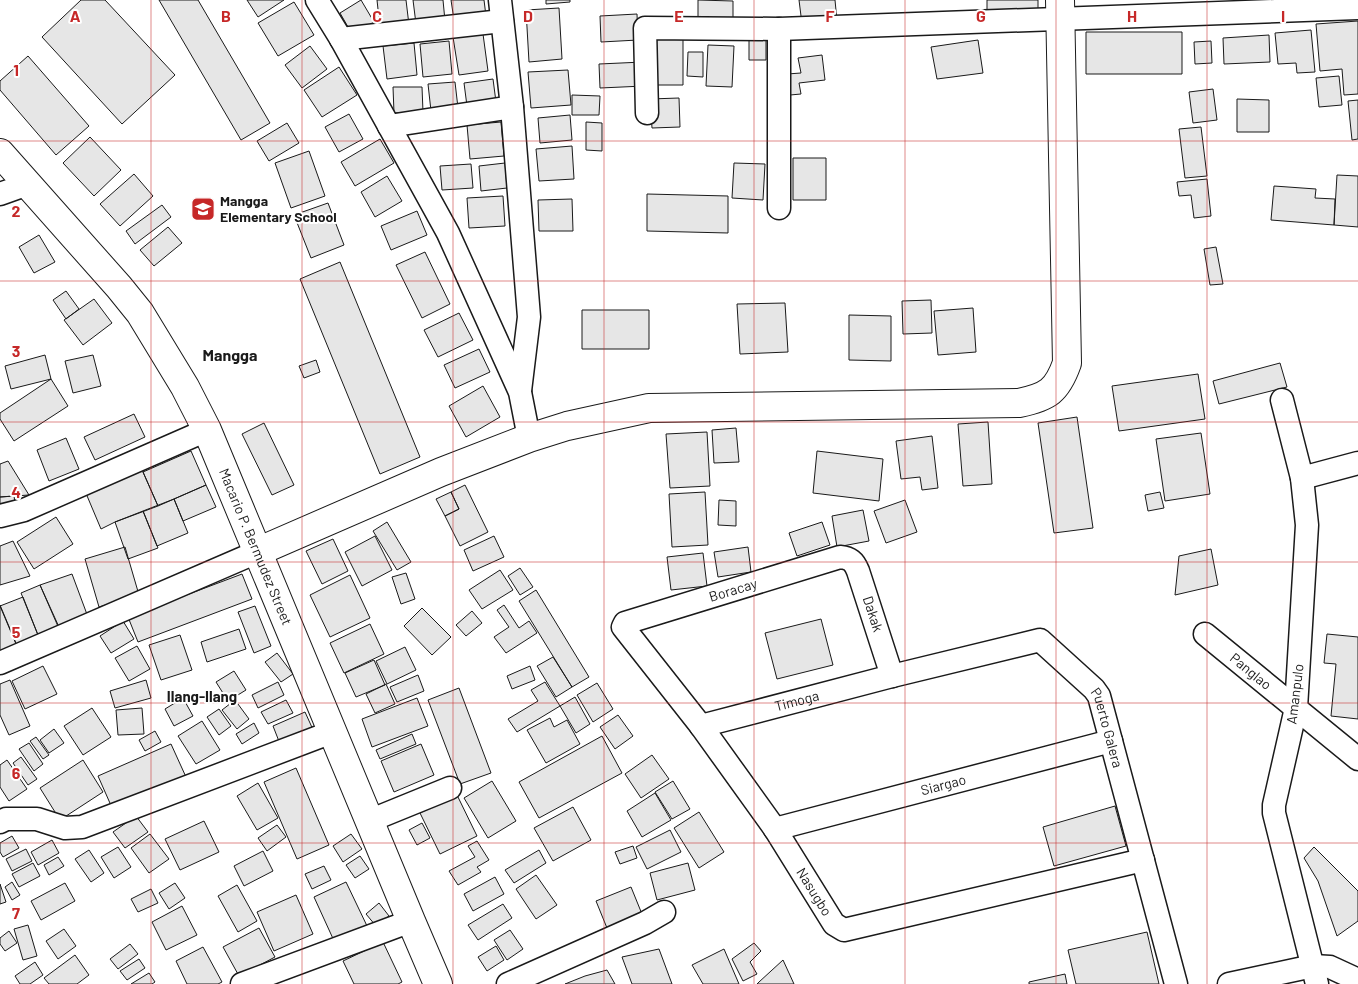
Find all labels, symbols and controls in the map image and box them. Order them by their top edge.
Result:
text: A [70,6,81,25]
text: B [221,6,231,25]
text: C [372,6,382,25]
text: D [523,6,533,25]
text: E [674,6,684,25]
text: F [826,6,835,25]
text: G [976,6,986,25]
text: H [1127,6,1137,25]
text: I [1281,6,1285,25]
text: 1 [13,60,19,79]
place label: Mangga Elementary School [220,192,337,225]
school or university icon: Mangga Elementary School [190,196,216,222]
text: 2 [12,201,21,220]
text: 3 [12,341,20,360]
district label: Mangga [203,345,257,364]
street label: Macario P. Bermudez Street [216,466,296,628]
text: 4 [11,482,21,501]
street label: Boracay [707,574,759,605]
street label: Dakak [860,594,887,634]
text: 5 [12,622,21,641]
street label: Panglao [1227,649,1275,693]
street label: Amanpulo [1282,663,1307,725]
street label: Puerto Galera [1088,684,1127,770]
district label: Ilang-Ilang [167,687,237,705]
street label: Timoga [773,687,821,714]
text: 6 [12,763,21,782]
street label: Siargao [919,770,968,799]
street label: Nasugbo [793,864,836,919]
text: 7 [12,903,20,922]

